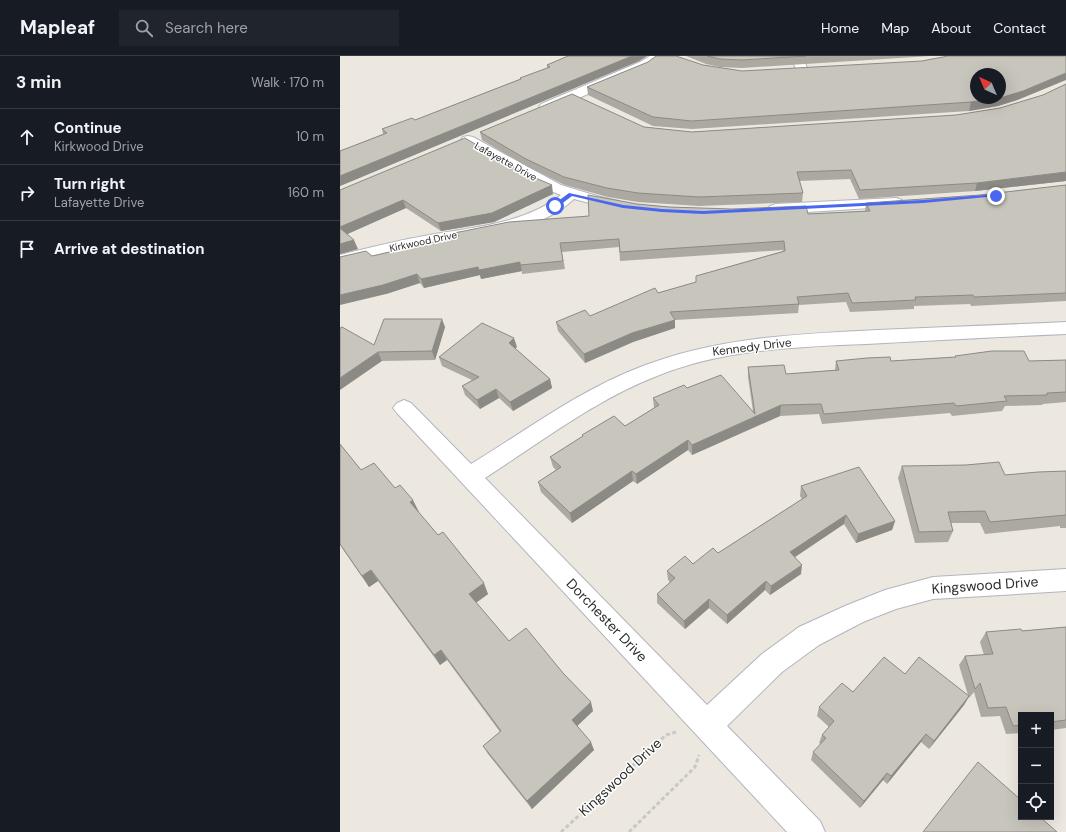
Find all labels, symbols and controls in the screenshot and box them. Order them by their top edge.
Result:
search box [119,10,399,46]
text: Mapleaf [20,15,95,40]
icon: search [133,17,155,39]
text: Search here [165,18,248,38]
text: Home [821,19,859,37]
text: Map [881,19,909,37]
text: About [931,19,971,37]
text: Contact [993,19,1046,37]
north arrow [970,68,1006,104]
text: 3 min [16,71,61,93]
text: Walk · 170 m [251,74,324,91]
text: Continue [54,118,122,138]
icon: ahead [16,126,38,148]
text: 10 m [296,128,324,145]
text: Kirkwood Drive [54,138,144,155]
street label: Lafayette Drive [472,139,540,184]
text: Turn right [54,174,125,194]
icon: right [16,182,38,204]
text: 160 m [288,184,324,201]
route end [987,187,1005,205]
text: Lafayette Drive [54,194,144,211]
route start [546,197,564,215]
street label: Kirkwood Drive [388,228,458,255]
icon: arrive [16,238,38,260]
text: Arrive at destination [54,239,205,259]
street label: Kennedy Drive [711,334,793,360]
street label: Kingswood Drive [931,572,1039,598]
street label: Dorchester Drive [563,575,651,665]
map controls [1018,712,1054,820]
button: + [1018,712,1054,748]
street label: Kingswood Drive [575,734,665,820]
button: − [1018,748,1054,784]
button: locate [1018,784,1054,820]

